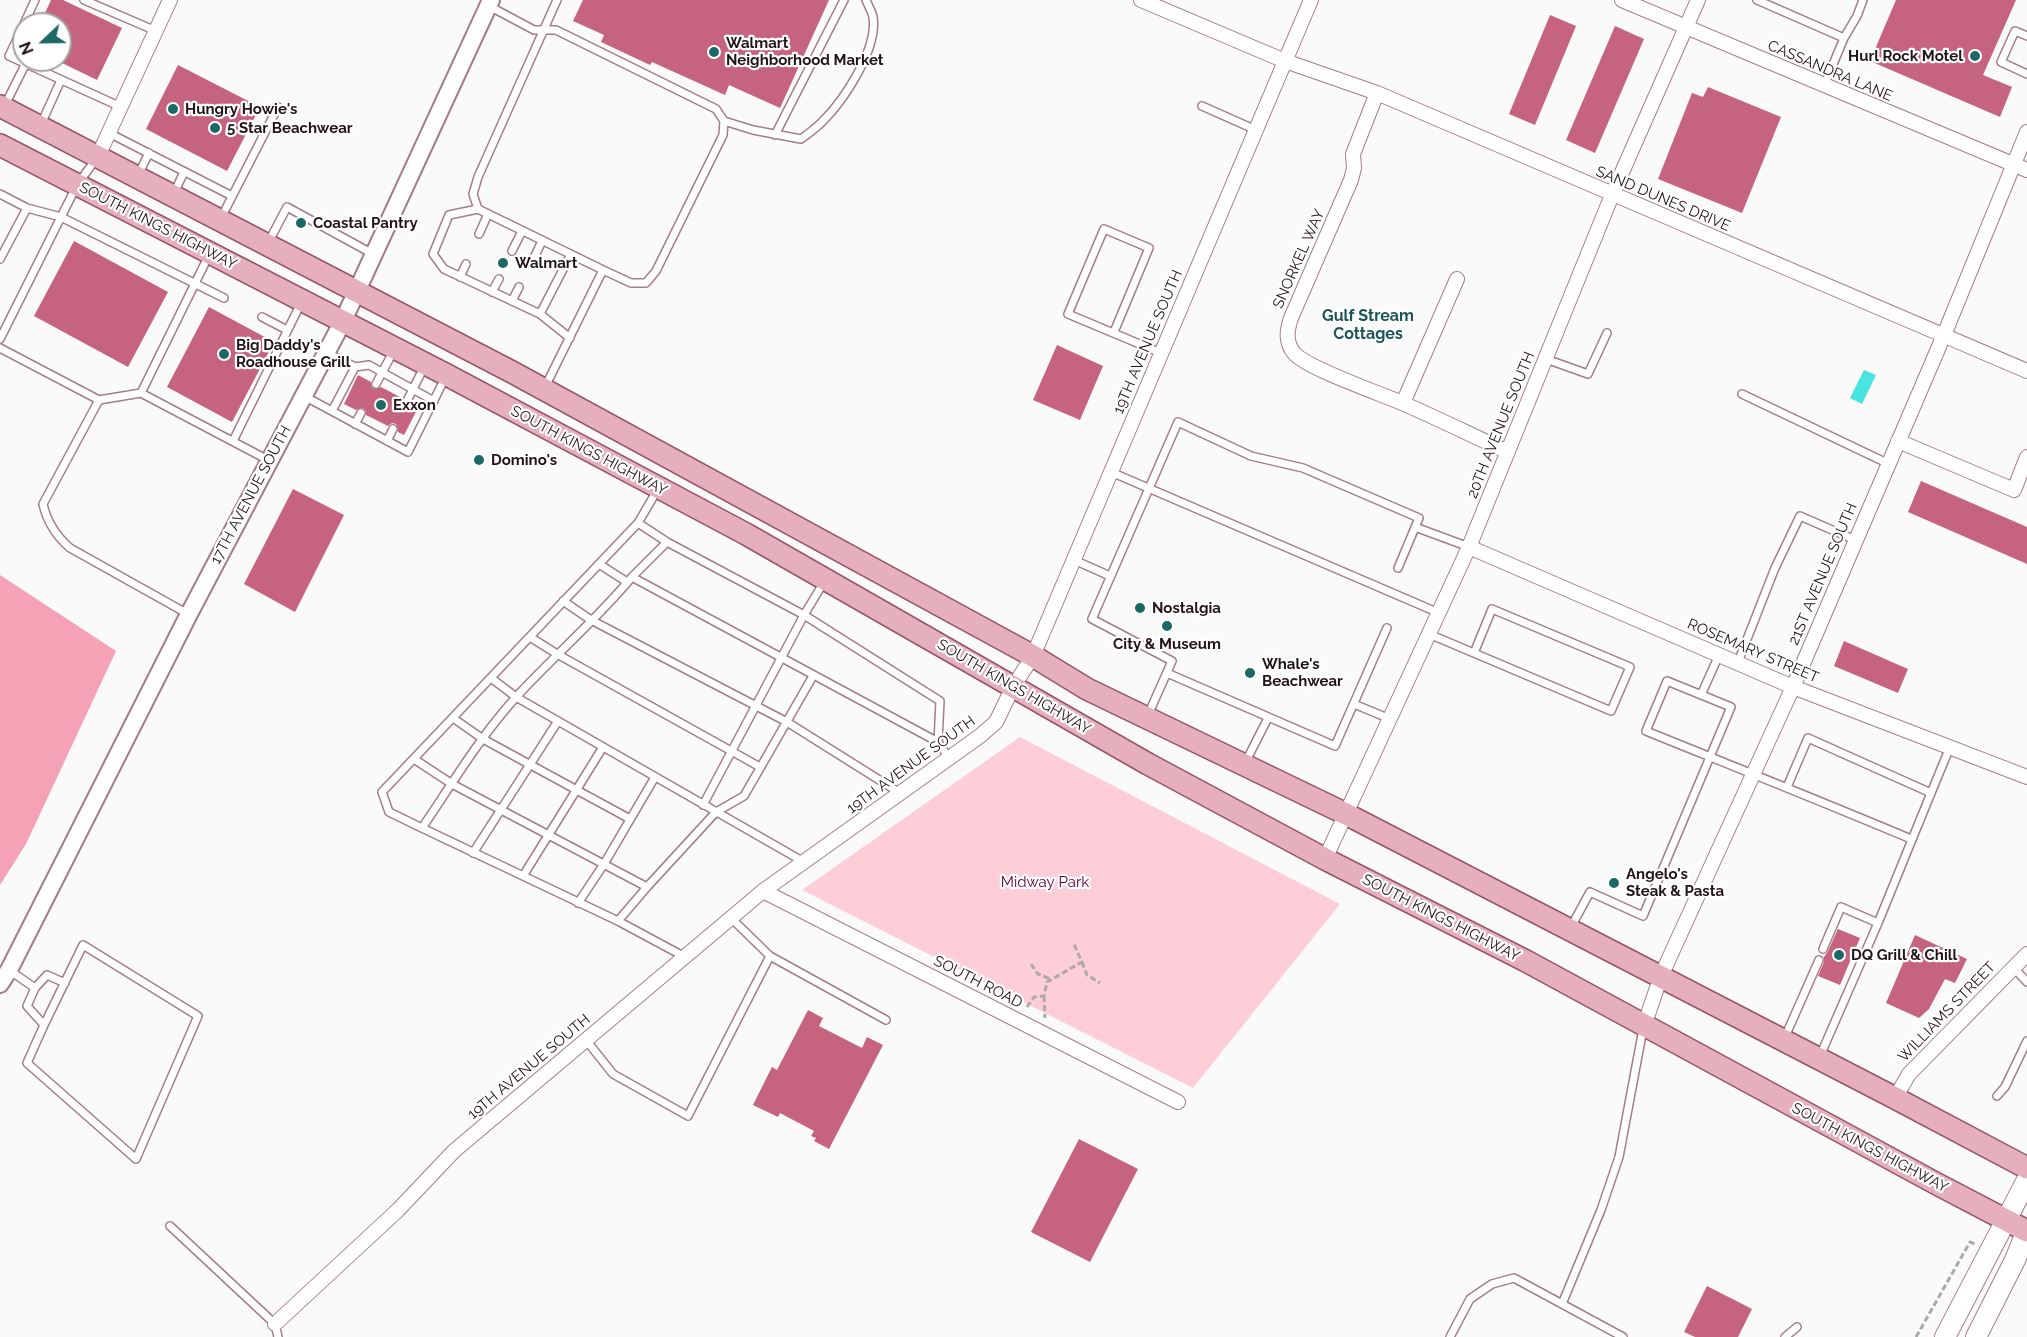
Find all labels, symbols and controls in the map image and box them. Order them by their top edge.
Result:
north arrow [12,12,72,72]
place label: Walmart Neighborhood Market [726,34,884,69]
street label: CASSANDRA LANE [1765,37,1895,105]
text: N [16,39,38,57]
marker: Walmart Neighborhood Market [707,45,721,59]
place label: Hurl Rock Motel [1848,47,1963,65]
marker: Hurl Rock Motel [1968,49,1982,63]
place label: Hungry Howie's [185,100,297,118]
marker: Hungry Howie's [166,102,180,116]
place label: 5 Star Beachwear [227,119,353,137]
marker: 5 Star Beachwear [208,121,222,135]
street label: SAND DUNES DRIVE [1593,163,1733,235]
street label: SOUTH KINGS HIGHWAY [76,178,240,274]
street label: SNORKEL WAY [1269,207,1329,311]
place label: Coastal Pantry [313,214,418,232]
marker: Coastal Pantry [294,216,308,230]
place label: Walmart [515,254,577,272]
marker: Walmart [496,256,510,270]
street label: 19TH AVENUE SOUTH [1110,267,1186,417]
district label: Gulf Stream Cottages [1322,306,1414,344]
place label: Big Daddy's Roadhouse Grill [236,336,351,371]
marker: Big Daddy's Roadhouse Grill [217,347,231,361]
street label: 20TH AVENUE SOUTH [1463,349,1539,501]
place label: Exxon [393,396,436,414]
marker: Exxon [374,398,388,412]
street label: SOUTH KINGS HIGHWAY [508,402,670,500]
street label: 17TH AVENUE SOUTH [207,423,295,567]
place label: Domino's [491,451,557,469]
marker: Domino's [472,453,486,467]
street label: 21ST AVENUE SOUTH [1785,500,1861,648]
place label: Nostalgia [1152,599,1221,617]
marker: Nostalgia [1133,601,1147,615]
street label: ROSEMARY STREET [1685,615,1821,687]
marker: City & Museum [1160,619,1174,633]
place label: City & Museum [1113,635,1221,653]
street label: SOUTH KINGS HIGHWAY [934,636,1094,738]
place label: Whale's Beachwear [1262,655,1343,690]
marker: Whale's Beachwear [1243,666,1257,680]
street label: 19TH AVENUE SOUTH [843,712,979,818]
place label: Angelo's Steak & Pasta [1626,865,1724,900]
street label: SOUTH KINGS HIGHWAY [1359,870,1523,966]
park label: Midway Park [1001,873,1089,891]
marker: Angelo's Steak & Pasta [1607,876,1621,890]
place label: DQ Grill & Chill [1851,946,1957,964]
marker: DQ Grill & Chill [1832,948,1846,962]
street label: SOUTH ROAD [931,952,1025,1012]
street label: WILLIAMS STREET [1895,958,1999,1066]
street label: 19TH AVENUE SOUTH [464,1010,594,1124]
street label: SOUTH KINGS HIGHWAY [1789,1099,1951,1197]

